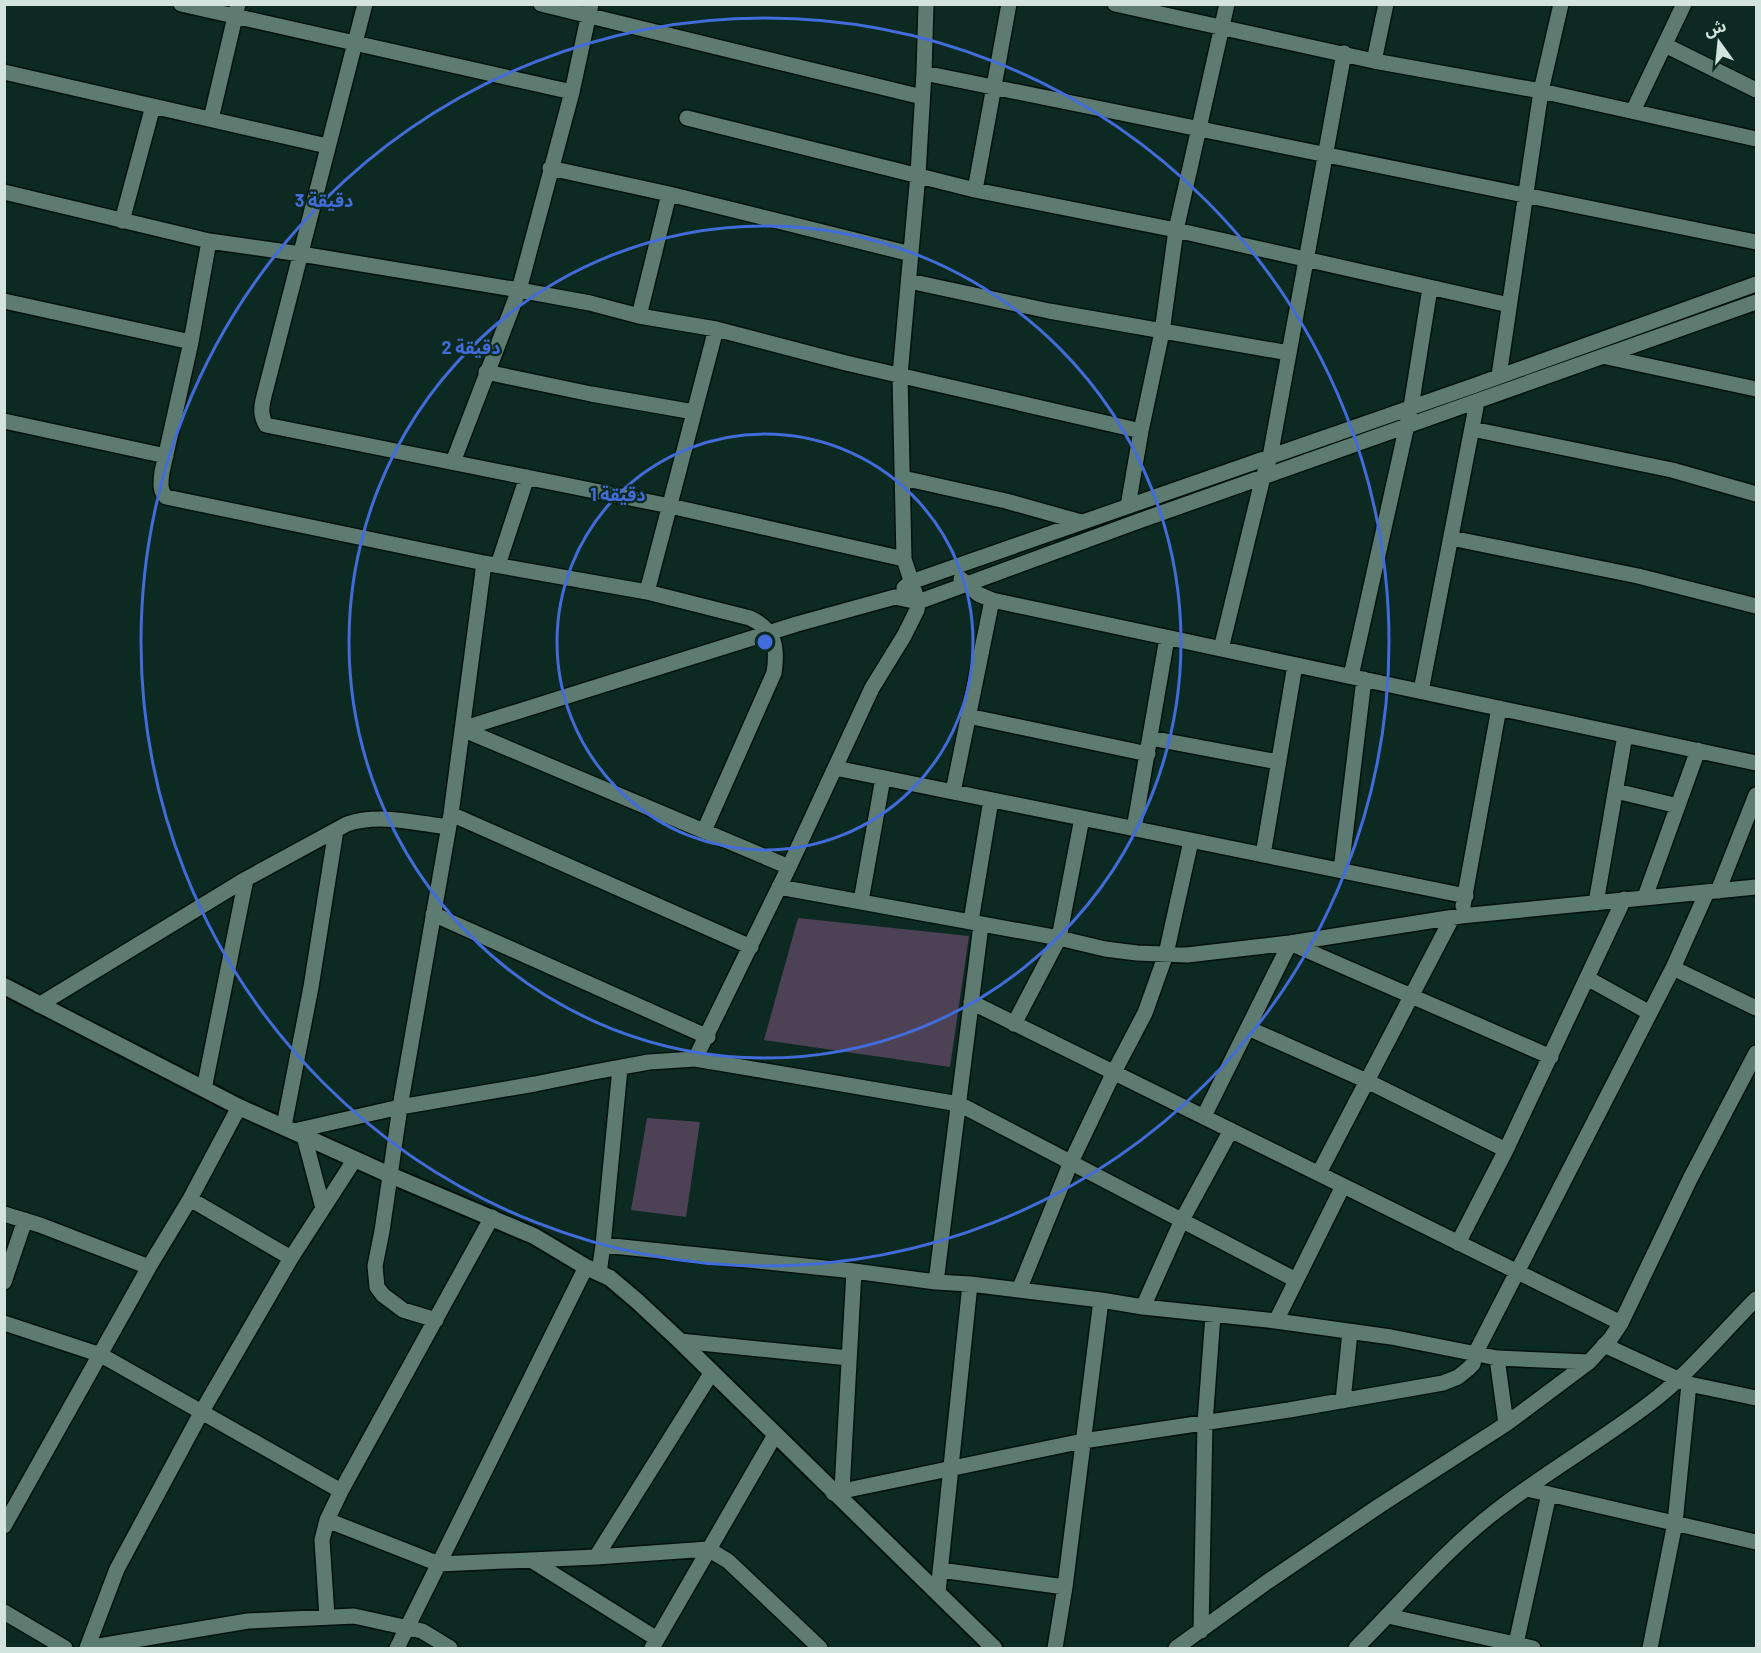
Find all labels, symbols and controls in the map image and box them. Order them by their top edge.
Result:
north arrow [1689,12,1749,72]
text: ش [1702,15,1728,40]
text: 3 دقيقة [295,189,353,211]
text: 2 دقيقة [442,336,500,358]
text: 1 دقيقة [590,483,646,505]
centre of rings [755,632,775,652]

